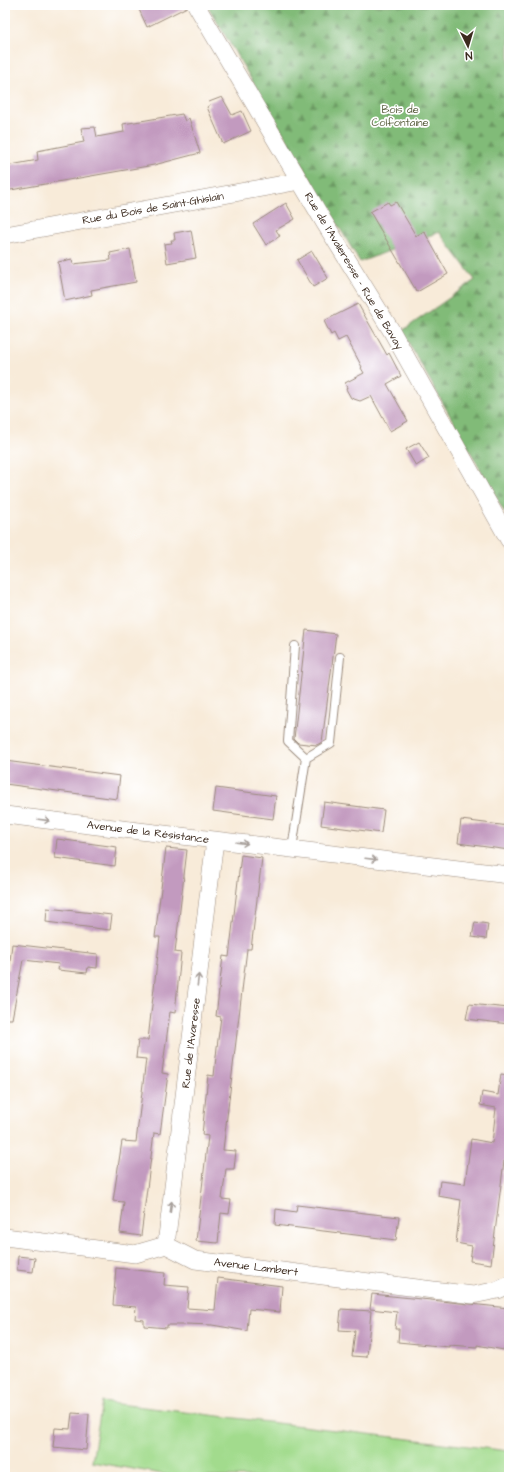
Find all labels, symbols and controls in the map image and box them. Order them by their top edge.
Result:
north arrow [448,26,488,66]
text: N [465,48,473,63]
park label: Bois de Colfontaine [371,102,429,130]
street label: Rue du Bois de Saint-Ghislain [81,188,225,228]
street label: Rue de l'Avaleresse - Rue de Bavay [300,190,407,353]
one-way arrow [37,816,50,824]
street label: Avenue de la Résistance [86,817,210,847]
one-way arrow [235,840,248,847]
one-way arrow [364,855,377,863]
one-way arrow [194,974,202,987]
street label: Rue de l'Avaresse [178,997,204,1089]
one-way arrow [167,1201,175,1214]
street label: Avenue Lambert [213,1254,299,1280]

